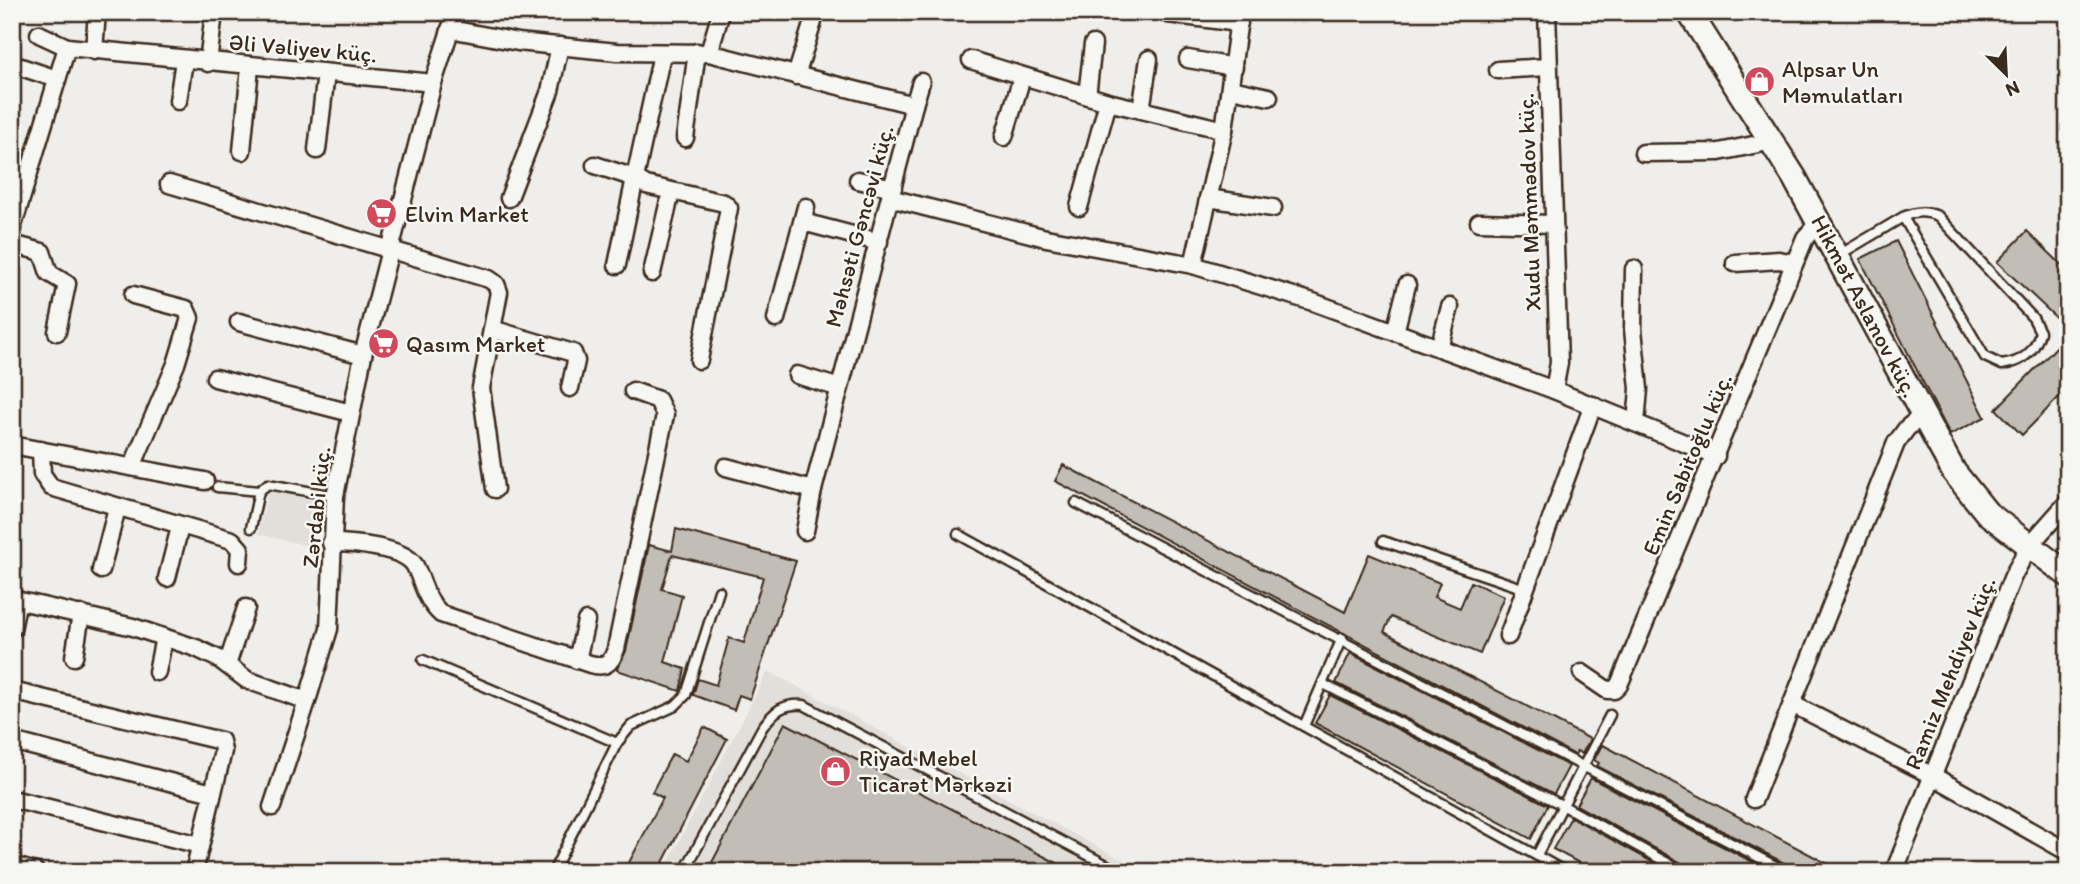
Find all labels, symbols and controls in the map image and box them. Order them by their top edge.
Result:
street label: Əli Vəliyev küç. [228,28,378,68]
north arrow [1972,38,2042,108]
place label: Alpsar Un Məmulatları [1782,55,1903,109]
shop icon: Alpsar Un Məmulatları [1742,65,1776,99]
text: N [2002,76,2023,102]
street label: Xudu Məmmədov küç. [1511,92,1547,312]
street label: Məhsəti Gəncəvi küç. [819,122,899,330]
supermarket icon: Elvin Market [365,197,399,231]
place label: Elvin Market [405,200,529,228]
street label: Hikmət Aslanov küç. [1805,210,1925,402]
supermarket icon: Qasım Market [366,327,400,361]
place label: Qasım Market [406,330,546,358]
street label: Emin Sabitoğlu küç. [1636,369,1738,559]
street label: Zərdabi küç. [296,445,336,569]
street label: Ramiz Mehdiyev küç. [1898,572,2002,774]
place label: Riyad Mebel Ticarət Mərkəzi [859,744,1012,798]
shop icon: Riyad Mebel Ticarət Mərkəzi [819,754,853,788]

